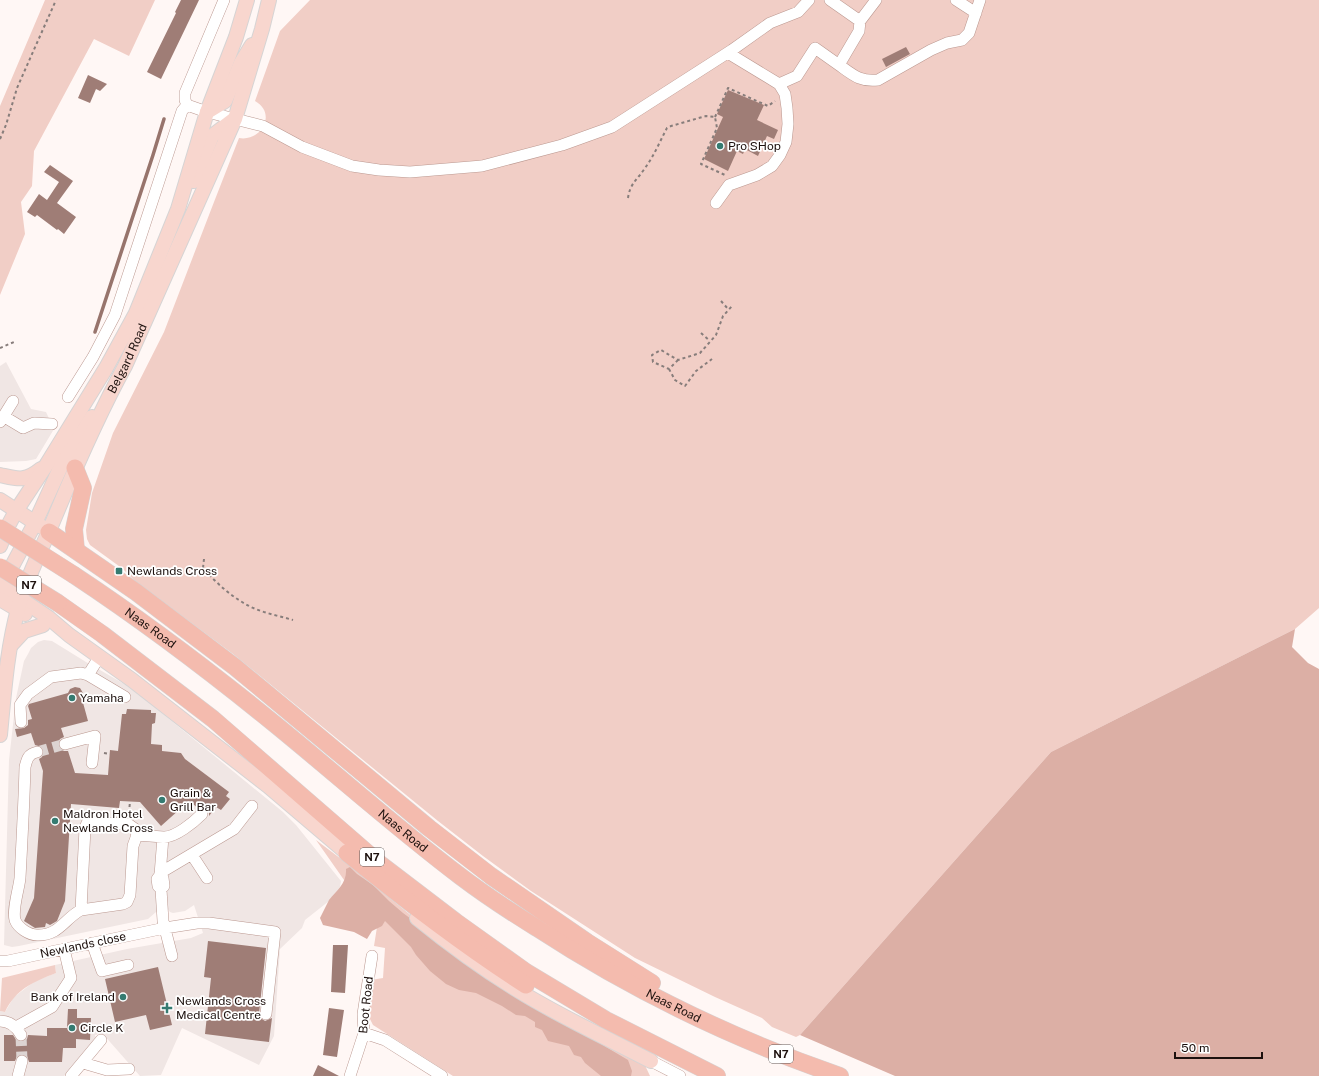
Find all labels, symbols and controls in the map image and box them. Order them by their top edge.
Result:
place label: Pro SHop [728,139,781,153]
marker: Pro SHop [715,141,725,151]
street label: Belgard Road [105,321,150,396]
place label: Newlands Cross [127,564,217,578]
marker: Newlands Cross [114,566,124,576]
road number: N7 [17,576,41,594]
street label: Naas Road [122,605,179,651]
place label: Yamaha [80,691,124,705]
marker: Yamaha [67,693,77,703]
place label: Grain & Grill Bar [170,786,216,814]
marker: Grain & Grill Bar [157,795,167,805]
place label: Maldron Hotel Newlands Cross [63,807,153,835]
street label: Naas Road [375,807,430,855]
marker: Maldron Hotel Newlands Cross [50,816,60,826]
road number: N7 [360,848,384,866]
street label: Newlands close [39,929,127,961]
street label: Boot Road [356,976,376,1034]
street label: Naas Road [644,986,703,1025]
place label: Bank of Ireland [31,990,115,1004]
marker: Bank of Ireland [118,992,128,1002]
place label: Newlands Cross Medical Centre [176,994,266,1022]
marker: Newlands Cross Medical Centre [161,1002,173,1014]
place label: Circle K [80,1021,124,1035]
marker: Circle K [67,1023,77,1033]
scale bar [1175,1034,1262,1060]
text: 50 m [1181,1041,1209,1055]
road number: N7 [769,1045,793,1063]

